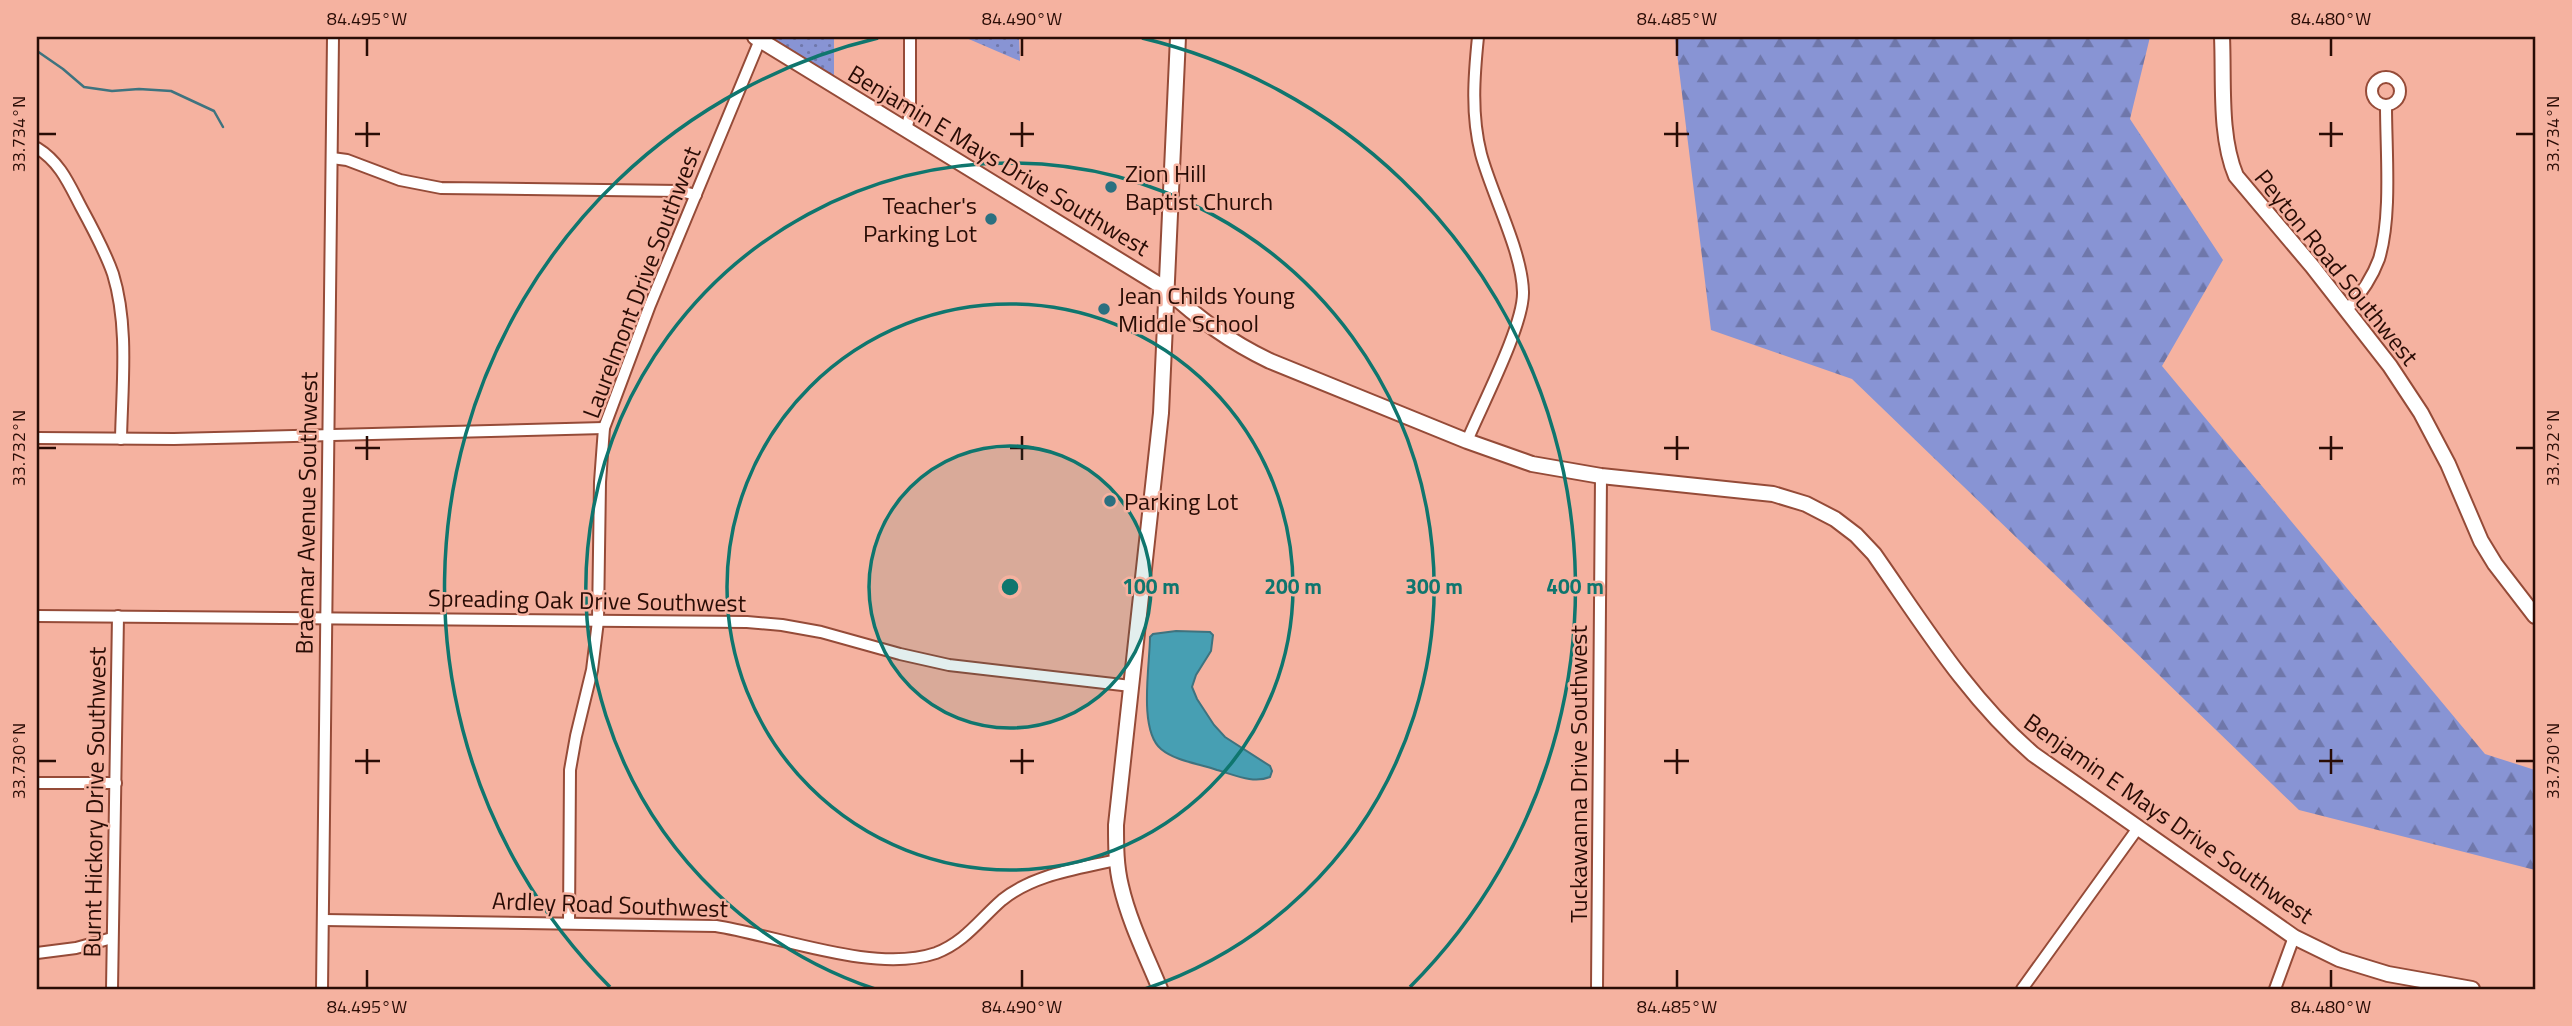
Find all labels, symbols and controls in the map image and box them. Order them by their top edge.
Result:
text: 84.495°W [327,5,407,32]
text: 84.490°W [982,5,1062,32]
text: 84.485°W [1637,5,1717,32]
text: 84.480°W [2291,5,2371,32]
street label: Benjamin E Mays Drive Southwest [841,55,1157,265]
text: 33.734°N [5,96,32,172]
text: 33.734°N [2539,96,2566,172]
street label: Laurelmont Drive Southwest [572,140,710,423]
place label: Zion Hill Baptist Church [1125,155,1273,219]
street label: Peyton Road Southwest [2246,161,2428,373]
marker: Zion Hill Baptist Church [1103,179,1119,195]
place label: Teacher's Parking Lot [863,187,978,251]
marker: Teacher's Parking Lot [983,211,999,227]
place label: Jean Childs Young Middle School [1118,277,1295,341]
marker: Jean Childs Young Middle School [1096,301,1112,317]
street label: Braemar Avenue Southwest [286,371,326,655]
text: 33.732°N [5,410,32,486]
text: 33.732°N [2539,410,2566,486]
place label: Parking Lot [1124,483,1239,519]
marker: Parking Lot [1102,493,1118,509]
text: 100 m [1122,570,1180,602]
text: 200 m [1264,570,1322,602]
text: 300 m [1405,570,1463,602]
text: 400 m [1546,570,1604,602]
centre of rings [998,575,1022,599]
street label: Spreading Oak Drive Southwest [428,579,747,621]
street label: Tuckawanna Drive Southwest [1560,625,1596,923]
street label: Burnt Hickory Drive Southwest [73,646,115,958]
street label: Benjamin E Mays Drive Southwest [2017,704,2322,932]
text: 33.730°N [5,723,32,799]
text: 33.730°N [2539,723,2566,799]
street label: Ardley Road Southwest [491,882,729,926]
text: 84.495°W [327,993,407,1020]
text: 84.490°W [982,993,1062,1020]
text: 84.485°W [1637,993,1717,1020]
text: 84.480°W [2291,993,2371,1020]

